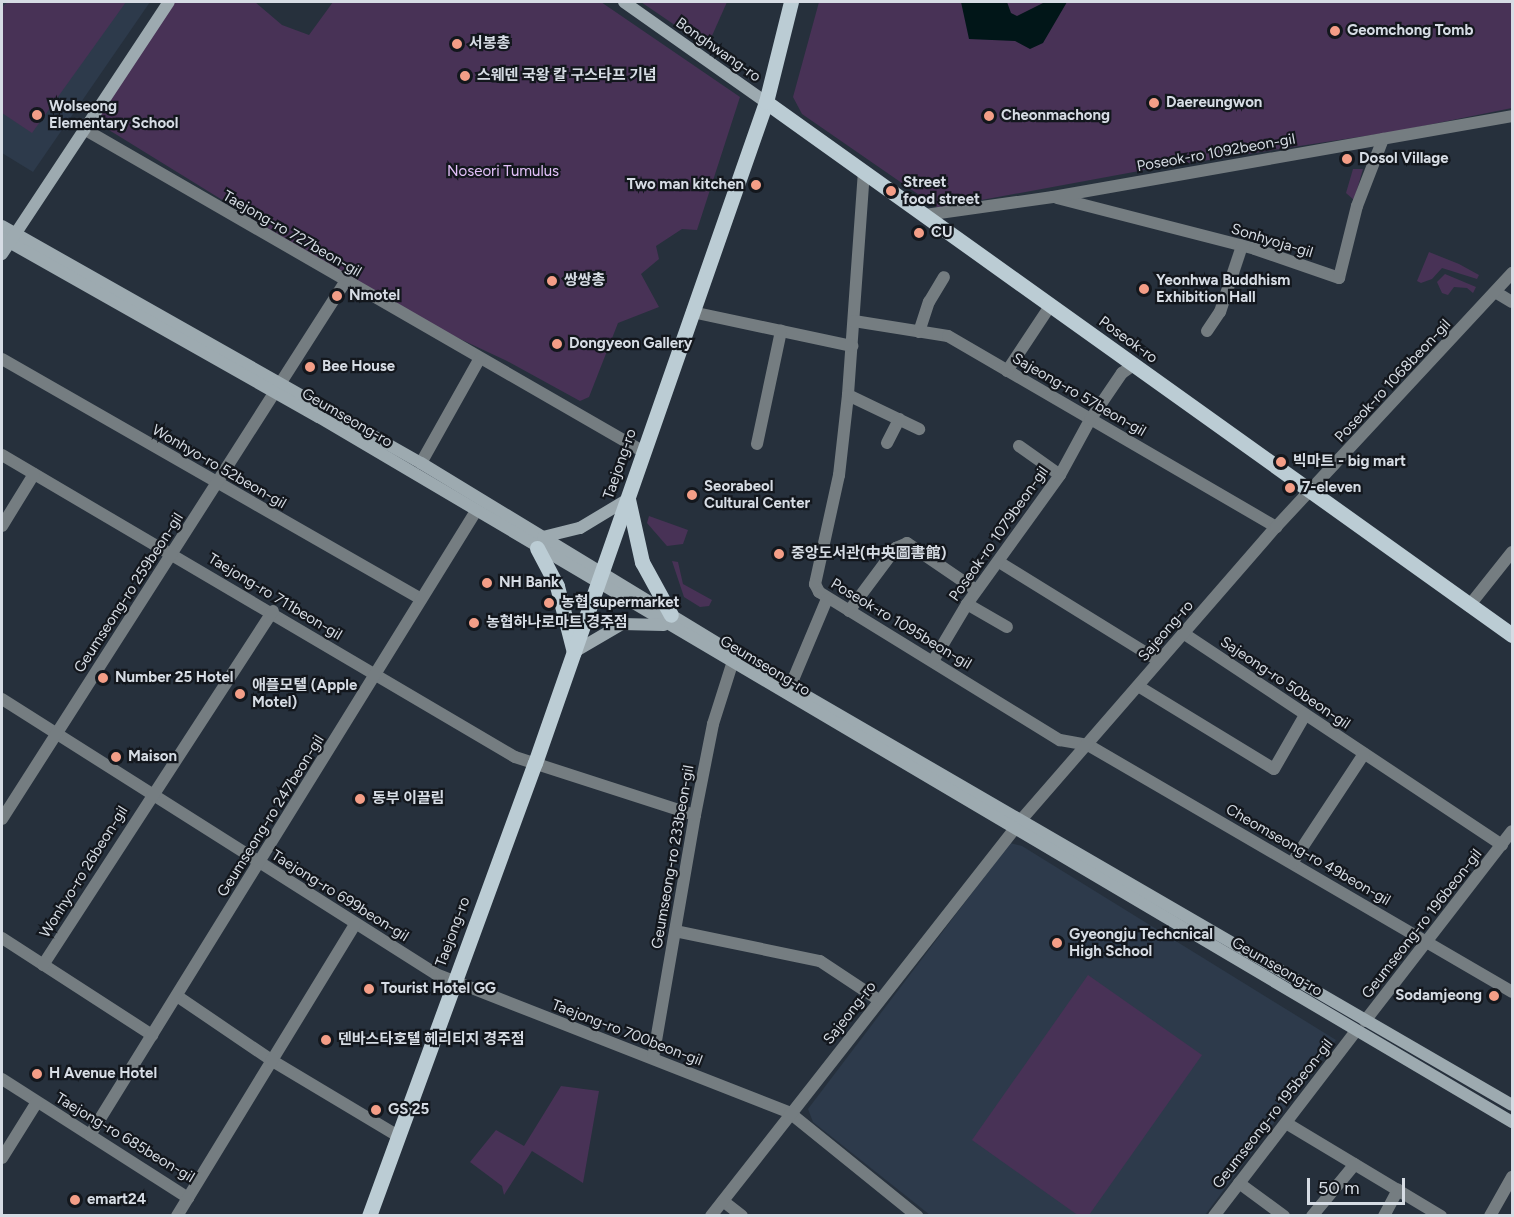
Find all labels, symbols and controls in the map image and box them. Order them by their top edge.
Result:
street label: Bonghwang-ro [672,14,764,86]
place label: Geomchong Tomb [1347,22,1473,40]
marker: Geomchong Tomb [1328,24,1342,38]
place label: 서봉총 [469,35,510,53]
marker: 서봉총 [450,37,464,51]
place label: 스웨덴 국왕 칼 구스타프 기념 [477,67,657,85]
marker: 스웨덴 국왕 칼 구스타프 기념 [458,69,472,83]
place label: Daereungwon [1166,94,1262,112]
marker: Daereungwon [1147,96,1161,110]
place label: Wolseong Elementary School [49,97,178,132]
place label: Cheonmachong [1001,107,1110,125]
marker: Wolseong Elementary School [30,108,44,122]
marker: Cheonmachong [982,109,996,123]
street label: Poseok-ro 1092beon-gil [1135,130,1297,176]
place label: Dosol Village [1359,150,1449,168]
marker: Dosol Village [1340,152,1354,166]
park label: Noseori Tumulus [447,163,559,181]
place label: Street food street [903,173,980,208]
place label: Two man kitchen [627,176,744,194]
marker: Two man kitchen [749,178,763,192]
marker: Street food street [884,184,898,198]
street label: Taejong-ro 727beon-gil [219,187,365,281]
street label: Sonhyoja-gil [1229,220,1315,262]
place label: CU [931,224,952,242]
marker: CU [912,226,926,240]
place label: Yeonhwa Buddhism Exhibition Hall [1156,271,1290,306]
place label: 쌍쌍총 [564,272,605,290]
marker: 쌍쌍총 [545,274,559,288]
marker: Yeonhwa Buddhism Exhibition Hall [1137,282,1151,296]
place label: Nmotel [349,287,400,305]
marker: Nmotel [330,289,344,303]
street label: Poseok-ro [1095,313,1161,367]
street label: Poseok-ro 1068beon-gil [1331,316,1455,446]
place label: Dongyeon Gallery [569,335,692,353]
marker: Dongyeon Gallery [550,337,564,351]
street label: Sajeong-ro 57beon-gil [1009,349,1149,441]
place label: Bee House [322,358,395,376]
marker: Bee House [303,360,317,374]
street label: Geumseong-ro [298,385,396,451]
street label: Wonhyo-ro 52beon-gil [149,421,289,513]
street label: Taejong-ro [600,426,640,502]
place label: 빅마트 - big mart [1293,453,1406,471]
marker: 빅마트 - big mart [1274,455,1288,469]
street label: Poseok-ro 1079beon-gil [946,463,1052,605]
place label: Seorabeol Cultural Center [704,477,810,512]
place label: 7-eleven [1302,479,1361,497]
marker: 7-eleven [1283,481,1297,495]
marker: Seorabeol Cultural Center [685,488,699,502]
street label: Geumseong-ro 259beon-gil [71,510,187,676]
place label: 중앙도서관(中央圖書館) [791,545,946,563]
marker: 중앙도서관(中央圖書館) [772,547,786,561]
street label: Taejong-ro 711beon-gil [205,550,345,644]
place label: NH Bank [499,574,559,592]
street label: Poseok-ro 1095beon-gil [827,575,975,673]
marker: NH Bank [480,576,494,590]
place label: 농협 supermarket [561,594,679,612]
marker: 농협 supermarket [542,596,556,610]
street label: Sajeong-ro [1135,597,1197,665]
place label: 농협하나로마트 경주점 [486,614,628,632]
marker: 농협하나로마트 경주점 [467,616,481,630]
street label: Geumseong-ro [717,632,813,700]
street label: Sajeong-ro 50beon-gil [1217,633,1353,733]
place label: Number 25 Hotel [115,669,234,687]
marker: Number 25 Hotel [96,671,110,685]
place label: 애플모텔 (Apple Motel) [252,676,357,711]
marker: 애플모텔 (Apple Motel) [233,687,247,701]
street label: Geumseong-ro 247beon-gil [214,732,328,900]
place label: Maison [128,748,177,766]
marker: Maison [109,750,123,764]
street label: Geumseong-ro 233beon-gil [648,764,698,950]
place label: 동부 이끌림 [372,790,445,808]
marker: 동부 이끌림 [353,792,367,806]
street label: Cheomseong-ro 49beon-gil [1222,800,1394,910]
street label: Wonhyo-ro 26beon-gil [36,803,132,941]
street label: Taejong-ro 699beon-gil [268,846,412,946]
street label: Geumseong-ro 196beon-gil [1358,846,1486,1002]
street label: Taejong-ro [432,895,474,969]
place label: Gyeongju Techcnical High School [1069,925,1213,960]
street label: Geumseong-ro [1228,934,1326,1000]
marker: Gyeongju Techcnical High School [1050,936,1064,950]
street label: Sajeong-ro [820,978,880,1048]
place label: Tourist Hotel GG [381,980,496,998]
marker: Tourist Hotel GG [362,982,376,996]
place label: Sodamjeong [1395,987,1482,1005]
marker: Sodamjeong [1487,989,1501,1003]
street label: Taejong-ro 700beon-gil [549,996,705,1070]
place label: 덴바스타호텔 헤리티지 경주점 [338,1031,525,1049]
marker: 덴바스타호텔 헤리티지 경주점 [319,1033,333,1047]
street label: Geumseong-ro 195beon-gil [1209,1036,1337,1192]
place label: H Avenue Hotel [49,1065,157,1083]
marker: H Avenue Hotel [30,1067,44,1081]
street label: Taejong-ro 685beon-gil [52,1089,198,1187]
place label: GS 25 [388,1101,429,1119]
marker: GS 25 [369,1103,383,1117]
scale bar [1310,1166,1408,1204]
text: 50 m [1318,1177,1360,1199]
place label: emart24 [87,1191,146,1209]
marker: emart24 [68,1193,82,1207]

